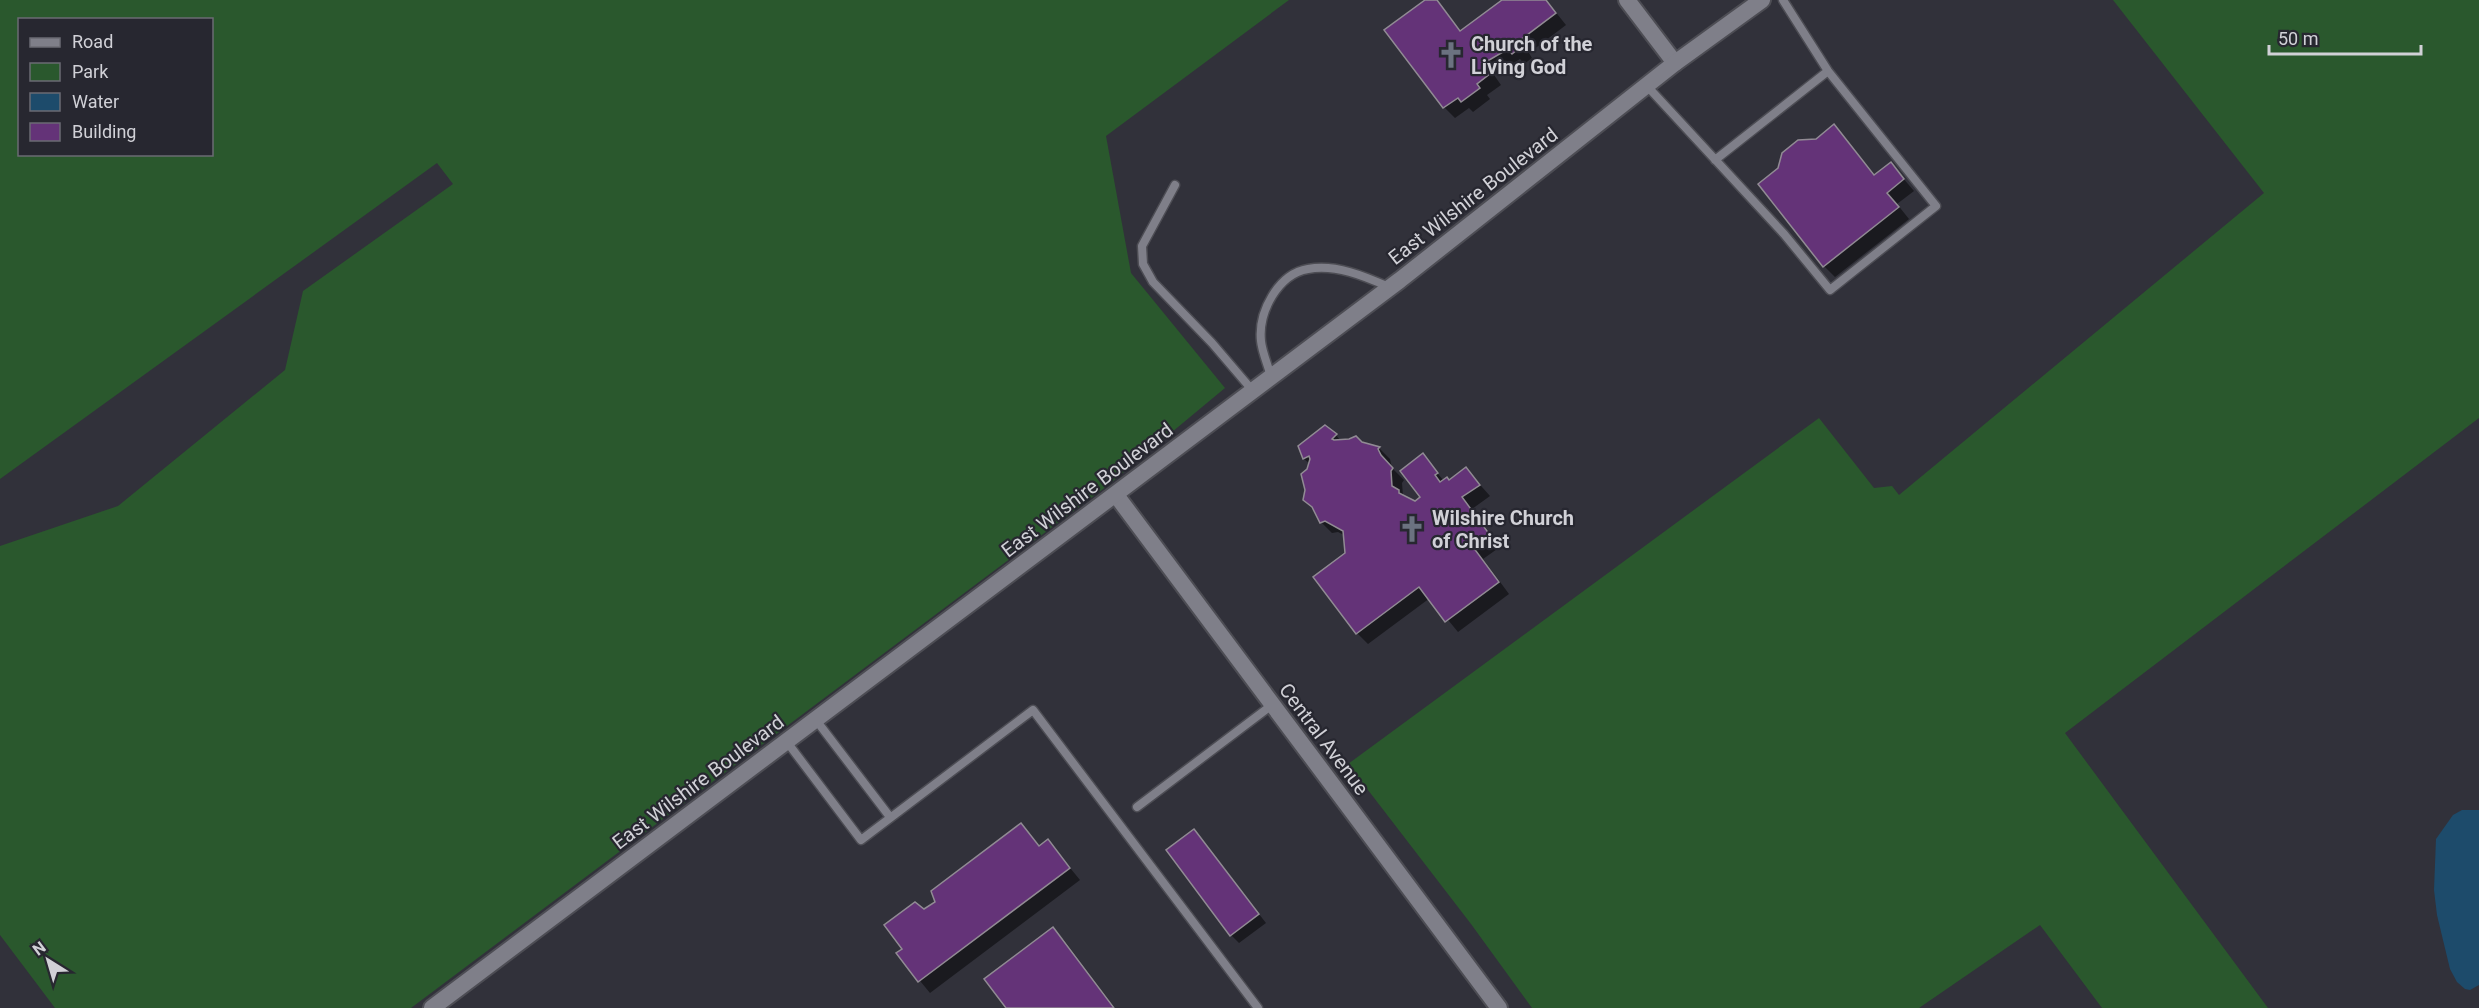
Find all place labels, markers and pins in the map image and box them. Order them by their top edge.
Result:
place label: Church of the Living God [1471,32,1593,79]
church icon: Church of the Living God [1436,40,1466,70]
place label: Wilshire Church of Christ [1432,506,1574,553]
church icon: Wilshire Church of Christ [1397,514,1427,544]

